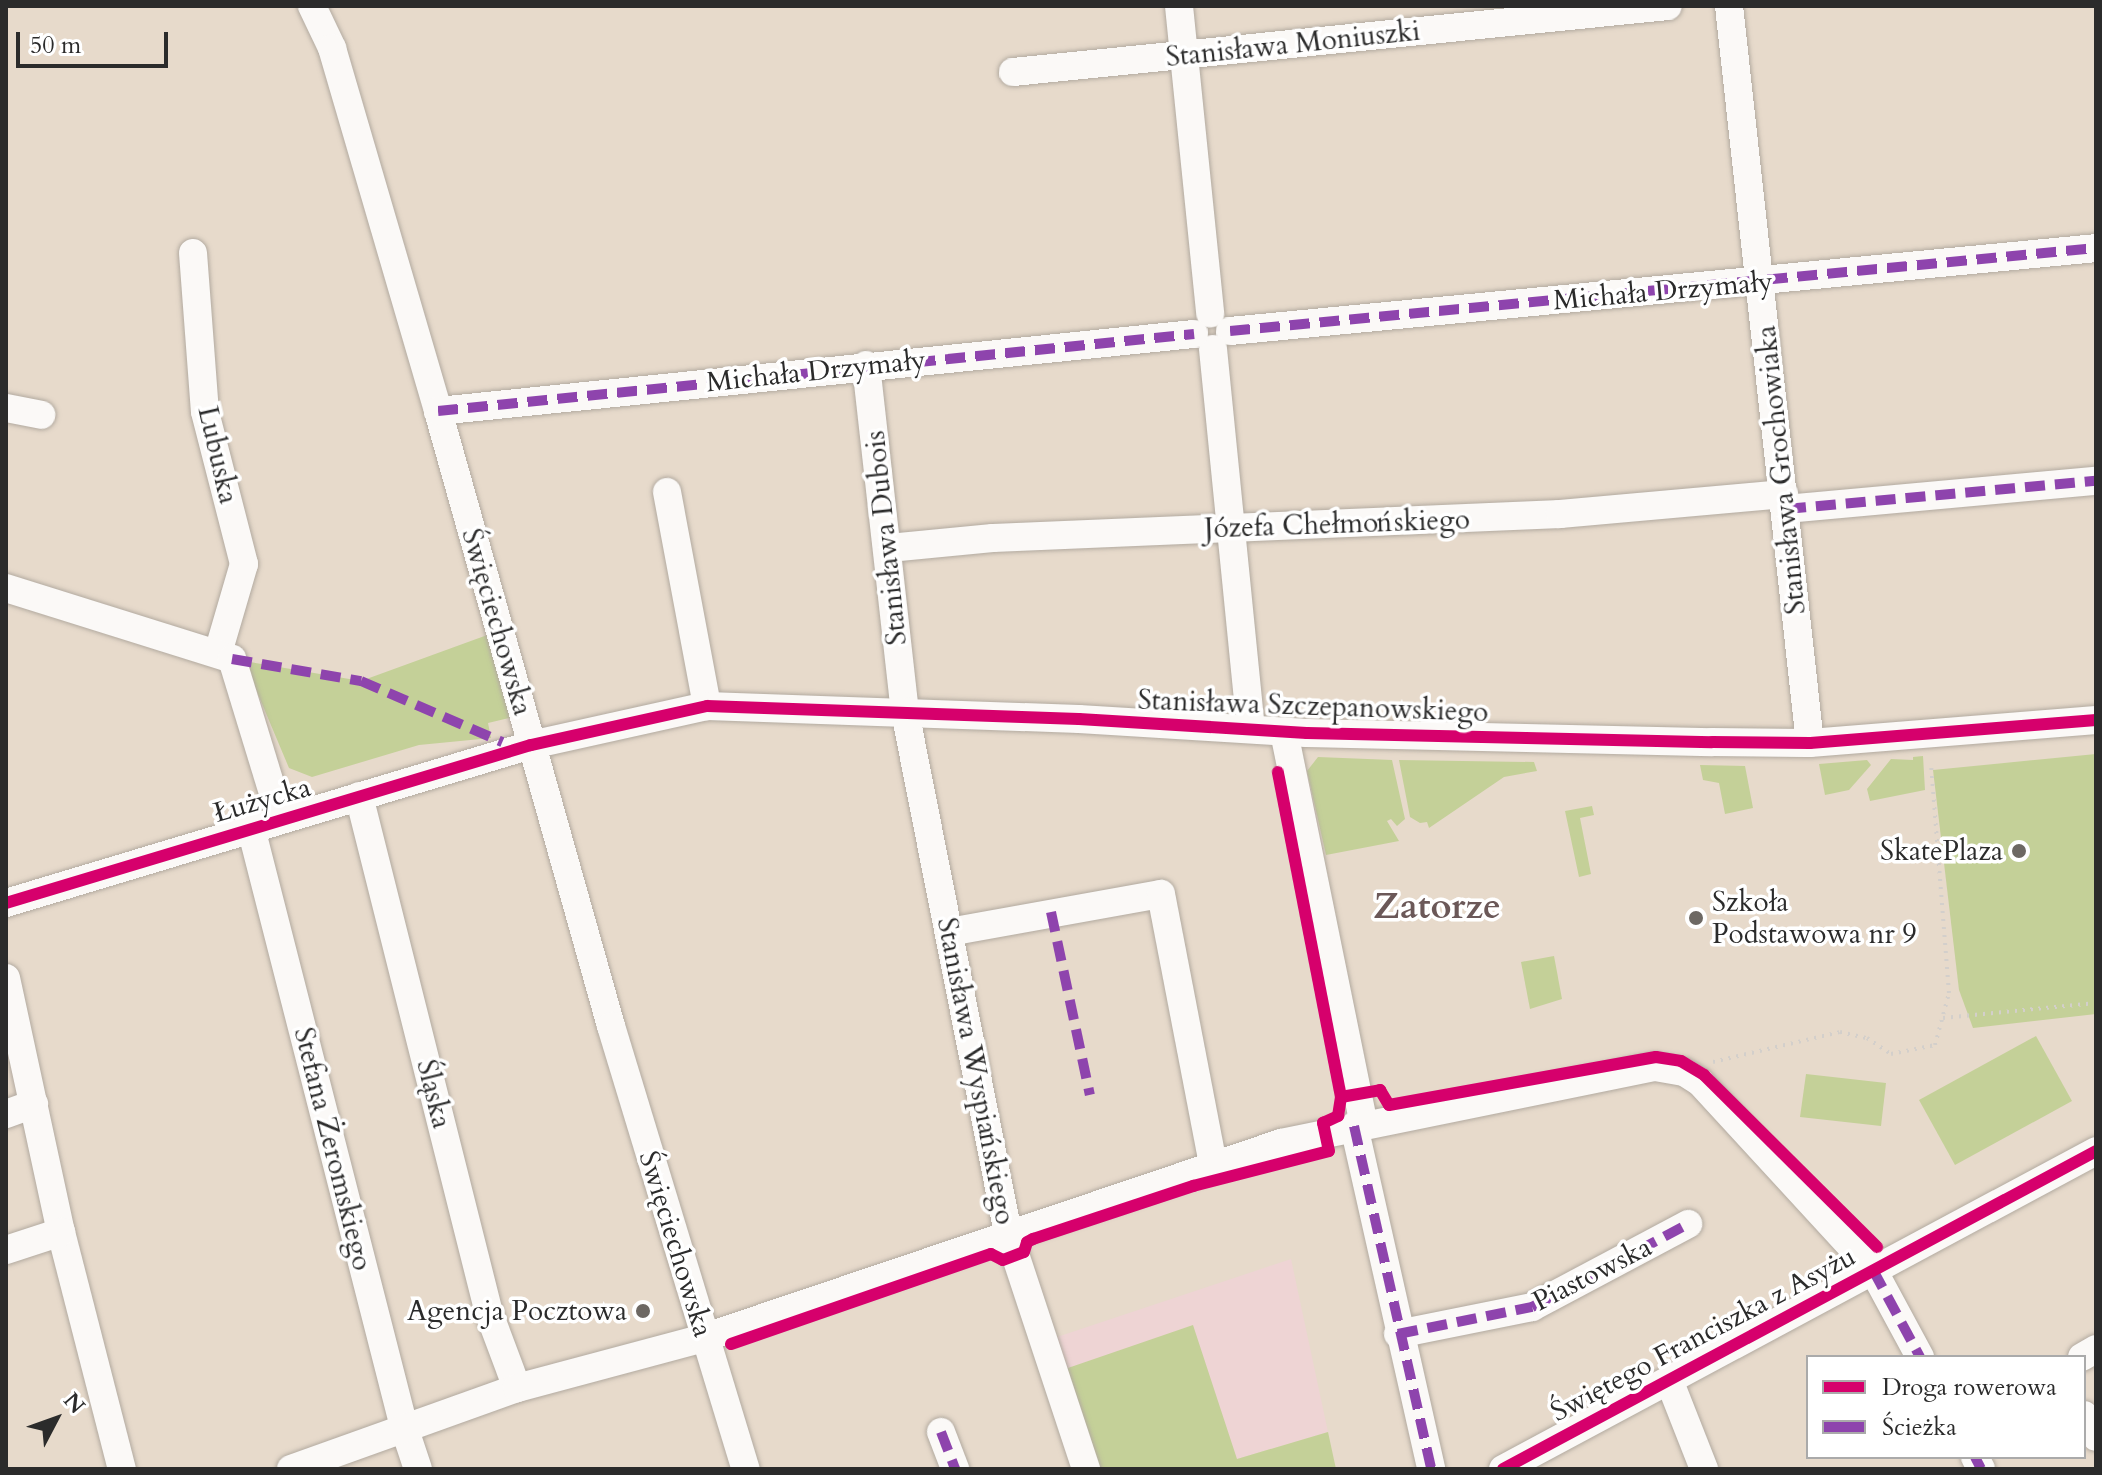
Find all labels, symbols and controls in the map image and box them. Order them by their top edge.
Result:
street label: Stanisława Moniuszki [1164,14,1422,74]
scale bar [20,16,172,66]
text: 50 m [30,29,81,62]
street label: Michała Drzymały [1552,265,1774,317]
street label: Stanisława Grochowiaka [1749,324,1813,616]
street label: Michała Drzymały [705,343,927,399]
street label: Lubuska [190,403,246,507]
street label: Stanisława Dubois [858,429,914,647]
street label: Józefa Chełmońskiego [1204,503,1470,545]
street label: Święciechowska [454,525,540,719]
street label: Stanisława Szczepanowskiego [1137,683,1489,729]
street label: Łużycka [210,770,314,830]
place label: SkatePlaza [1880,834,2003,868]
marker: SkatePlaza [2010,842,2028,860]
district label: Zatorze [1373,885,1501,929]
place label: Szkoła Podstawowa nr 9 [1712,885,1917,951]
marker: Szkoła Podstawowa nr 9 [1687,909,1705,927]
street label: Stanisława Wyspiańskiego [930,915,1022,1227]
street label: Stefana Żeromskiego [287,1024,379,1274]
street label: Śląska [409,1056,459,1132]
street label: Święciechowska [632,1147,720,1341]
street label: Piastowska [1527,1230,1657,1318]
street label: Świętego Franciszka z Asyżu [1545,1239,1861,1429]
place label: Agencja Pocztowa [407,1294,627,1328]
marker: Agencja Pocztowa [634,1302,652,1320]
legend [1806,1355,2086,1459]
text: Droga rowerowa [1882,1371,2057,1404]
north arrow [16,1379,96,1459]
text: N [57,1386,92,1420]
text: Ścieżka [1882,1411,1957,1444]

